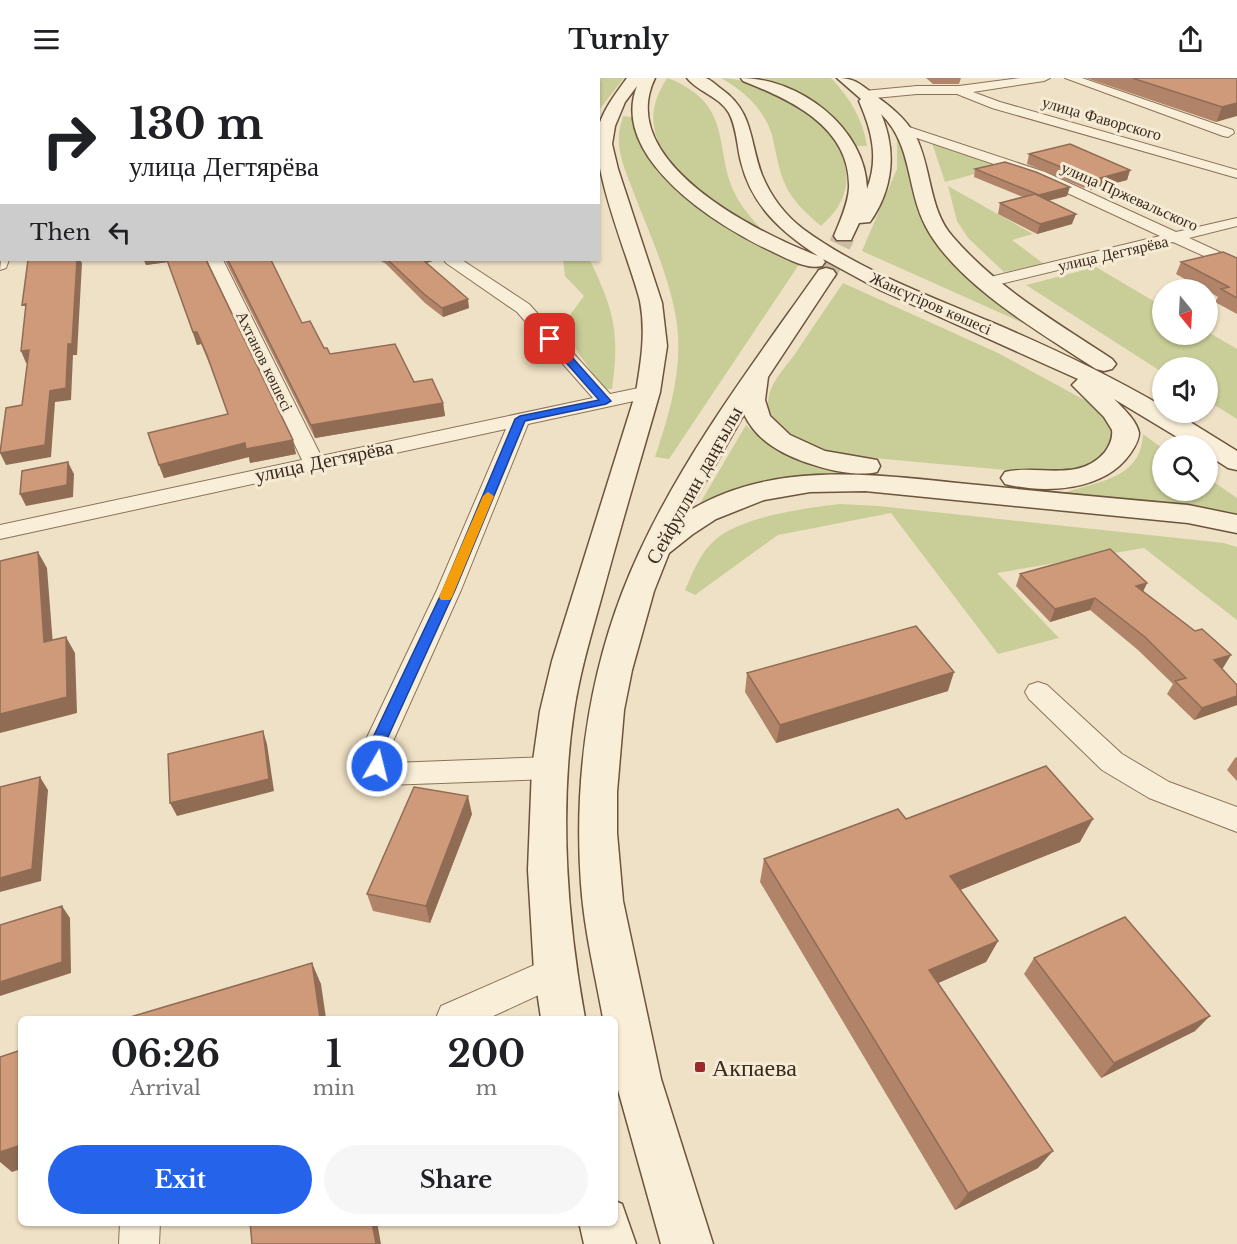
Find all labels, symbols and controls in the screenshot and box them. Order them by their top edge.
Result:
icon: menu [30,23,63,56]
text: Turnly [568,23,669,56]
icon: share [1174,23,1207,56]
street label: улица Фаворского [1040,91,1164,145]
text: 130 m [129,98,263,150]
icon: right [30,102,108,180]
text: улица Дегтярёва [129,150,319,183]
street label: улица Пржевальского [1058,157,1202,235]
icon: left [103,216,136,249]
text: Then [30,219,91,246]
street label: улица Дегтярёва [1056,231,1170,275]
street label: Жансүгіров көшесі [867,267,995,339]
north arrow [1152,279,1218,345]
map controls [1152,279,1218,501]
street label: Ахтанов көшесі [232,307,298,415]
pin [524,313,575,364]
icon: arrive [533,322,566,355]
button: sound [1152,357,1218,423]
street label: Сейфуллин даңғылы [641,402,747,568]
street label: улица Дегтярёва [253,435,395,487]
button: search [1152,435,1218,501]
position arrow [345,734,409,798]
text: 06:26 [111,1032,220,1077]
text: 1 [326,1032,342,1077]
text: 200 [448,1032,525,1077]
place label: Акпаева [712,1053,797,1082]
marker: Акпаева [693,1060,707,1074]
text: Arrival [130,1076,201,1100]
text: min [313,1076,355,1100]
text: m [476,1076,497,1100]
button: Exit [48,1145,312,1214]
button: Share [324,1145,588,1214]

